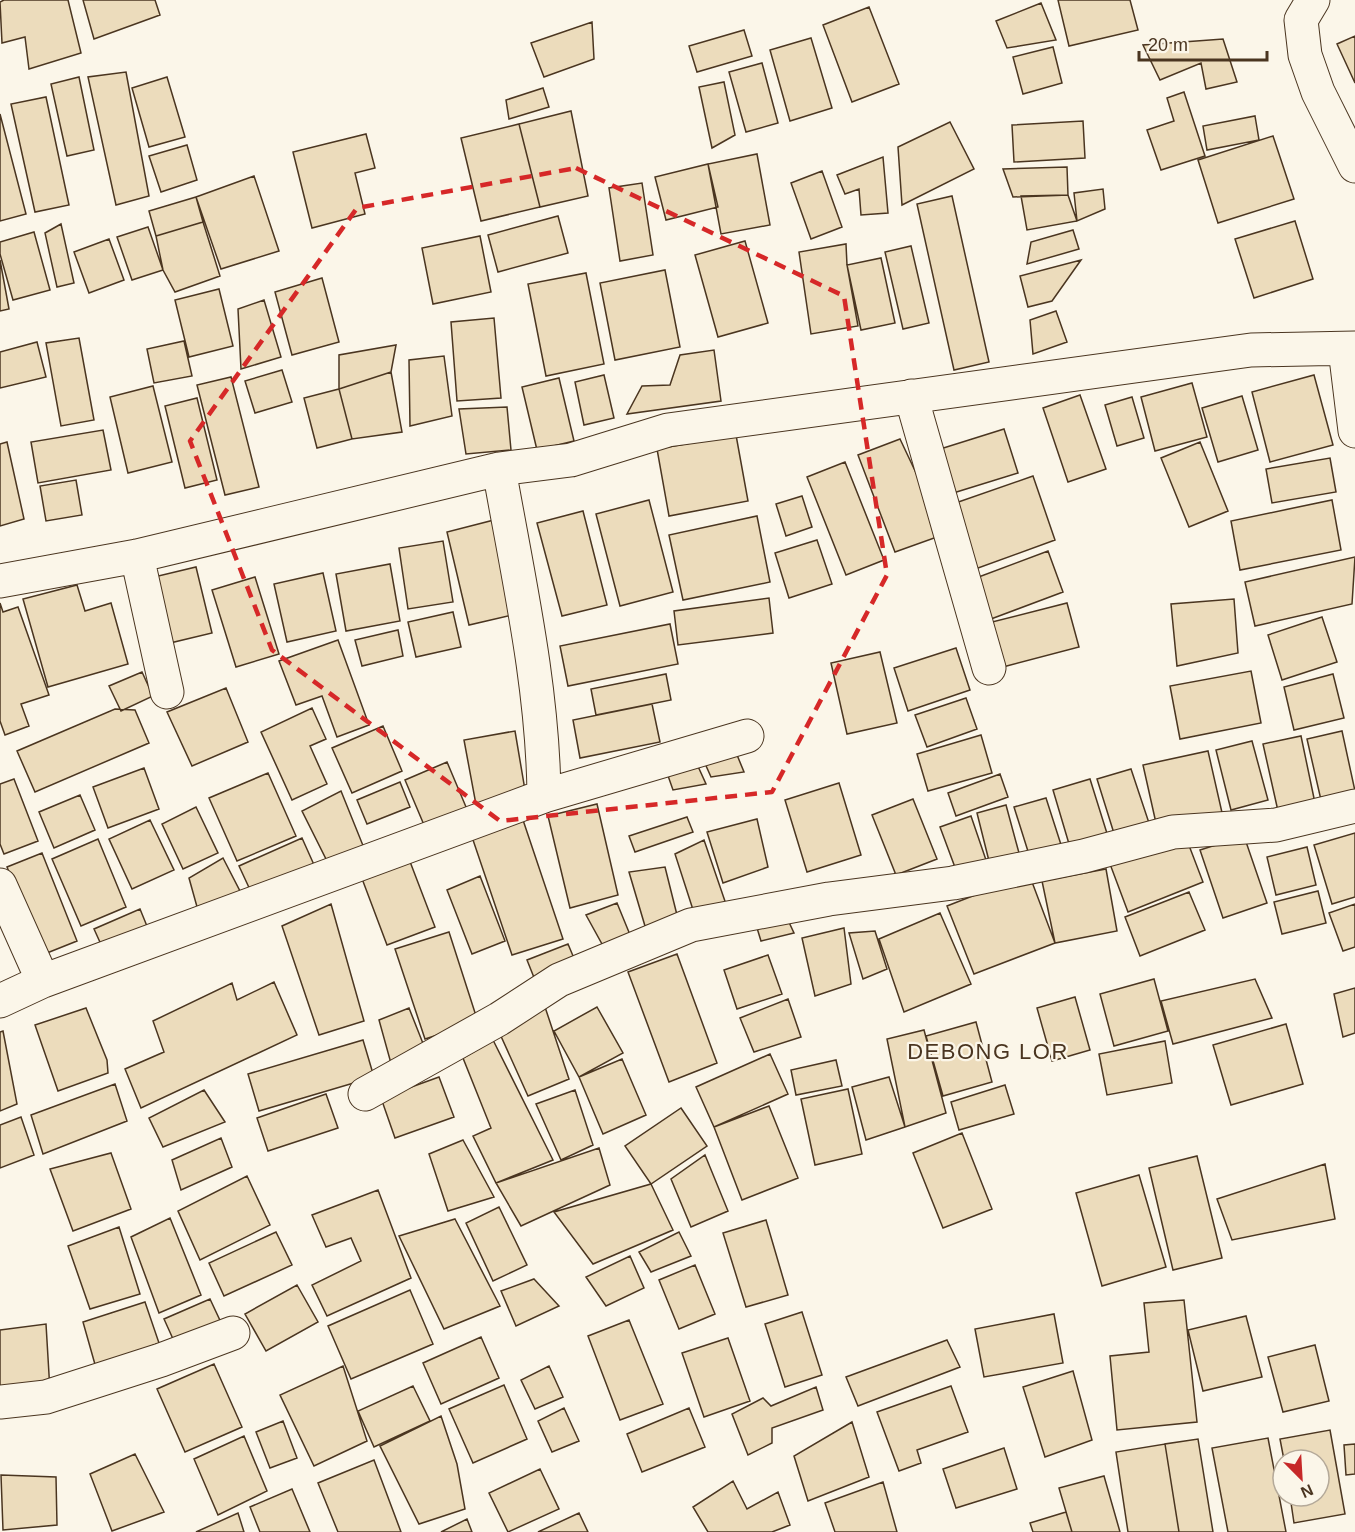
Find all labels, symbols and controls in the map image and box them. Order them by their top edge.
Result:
scale bar [1139,24,1266,62]
text: 20 m [1148,35,1188,55]
district label: DEBONG LOR [907,1039,1069,1064]
north arrow [1271,1448,1331,1508]
text: N [1298,1481,1316,1501]

